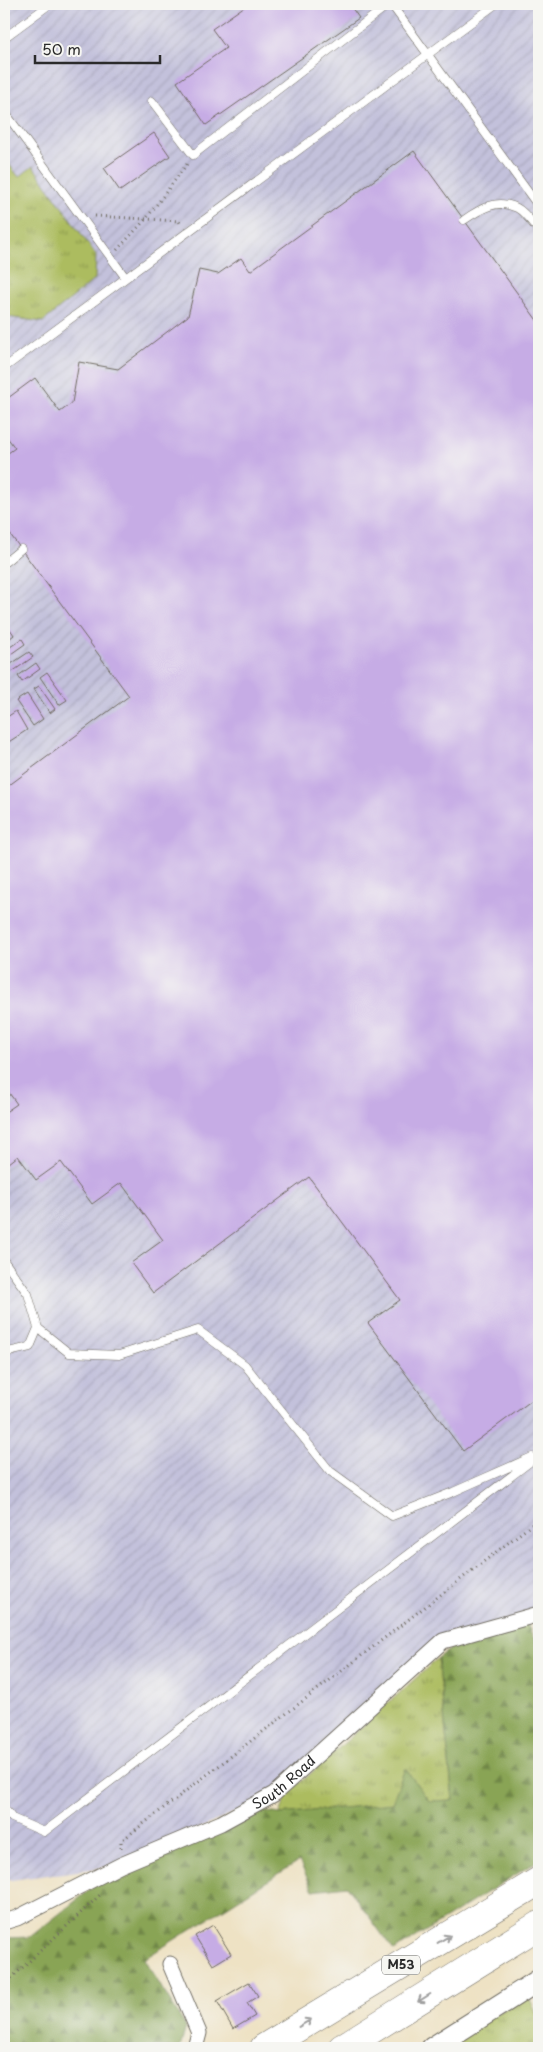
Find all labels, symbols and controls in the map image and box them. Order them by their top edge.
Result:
scale bar [35,32,160,64]
text: 50 m [42,37,81,60]
street label: South Road [248,1750,320,1814]
one-way arrow [437,1933,451,1943]
road number: M53 [382,1956,420,1974]
one-way arrow [417,1993,431,2003]
one-way arrow [298,2017,312,2027]

